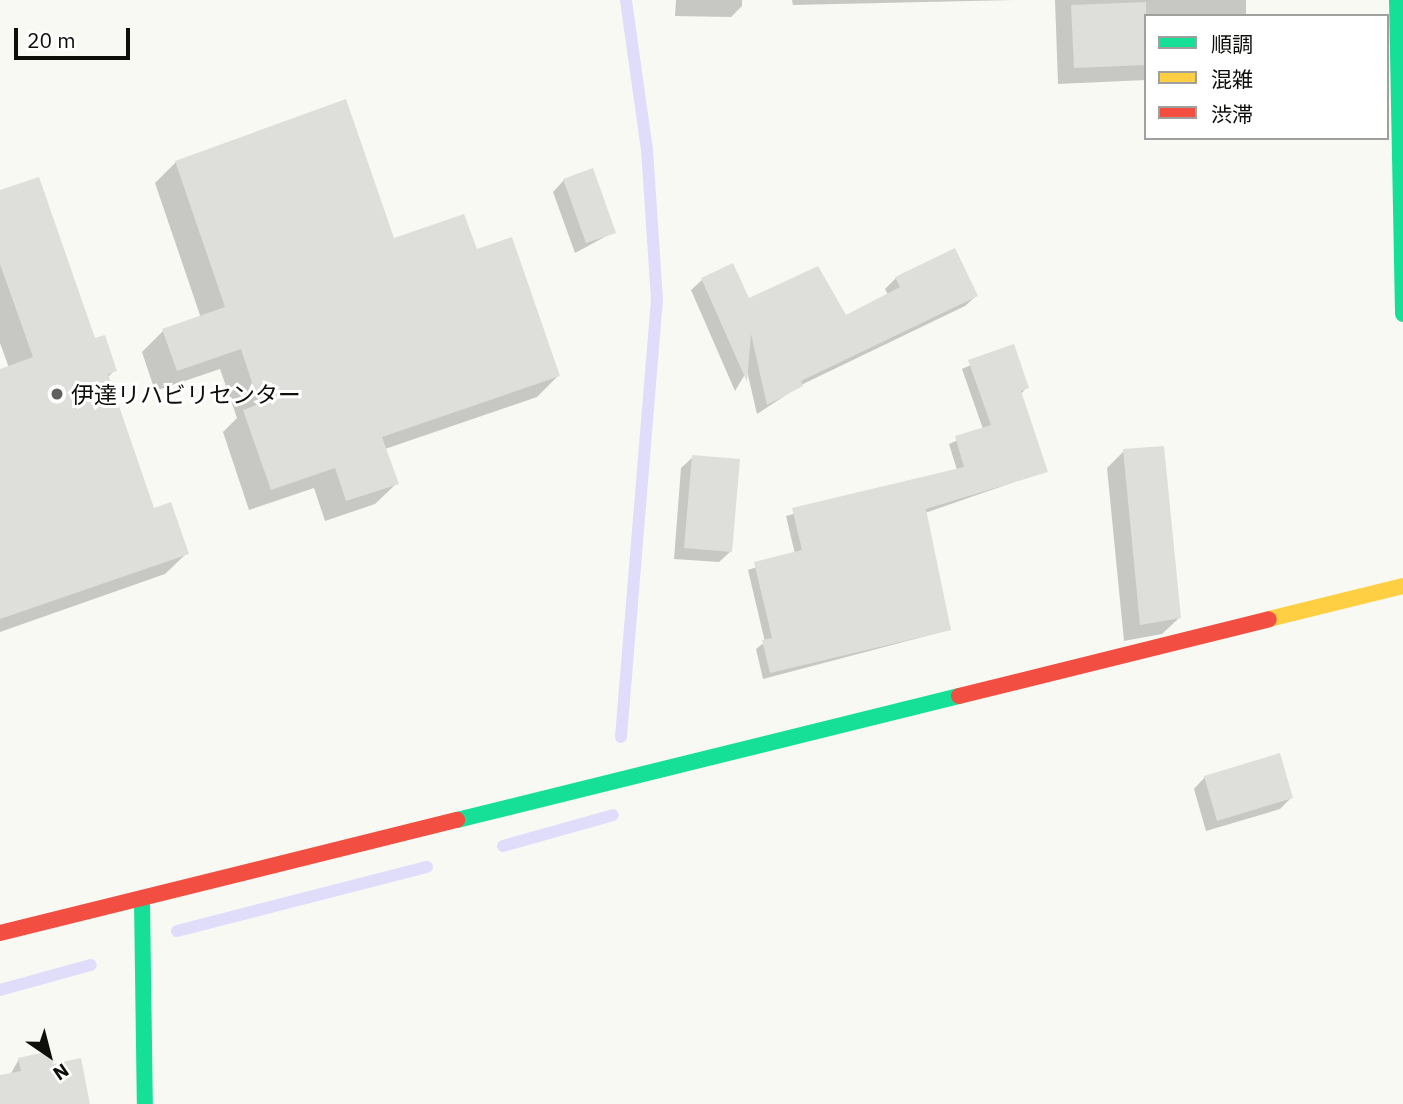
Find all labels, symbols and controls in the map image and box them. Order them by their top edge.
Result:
scale bar [18,14,133,58]
legend [1144,14,1389,140]
text: 20 m [27,26,76,54]
text: 順調 [1211,30,1253,58]
text: 混雑 [1211,65,1253,93]
text: 渋滞 [1211,100,1253,128]
place label: 伊達リハビリセンター [71,380,301,408]
marker: 伊達リハビリセンター [49,386,65,402]
north arrow [14,1020,84,1090]
text: N [49,1058,74,1086]

